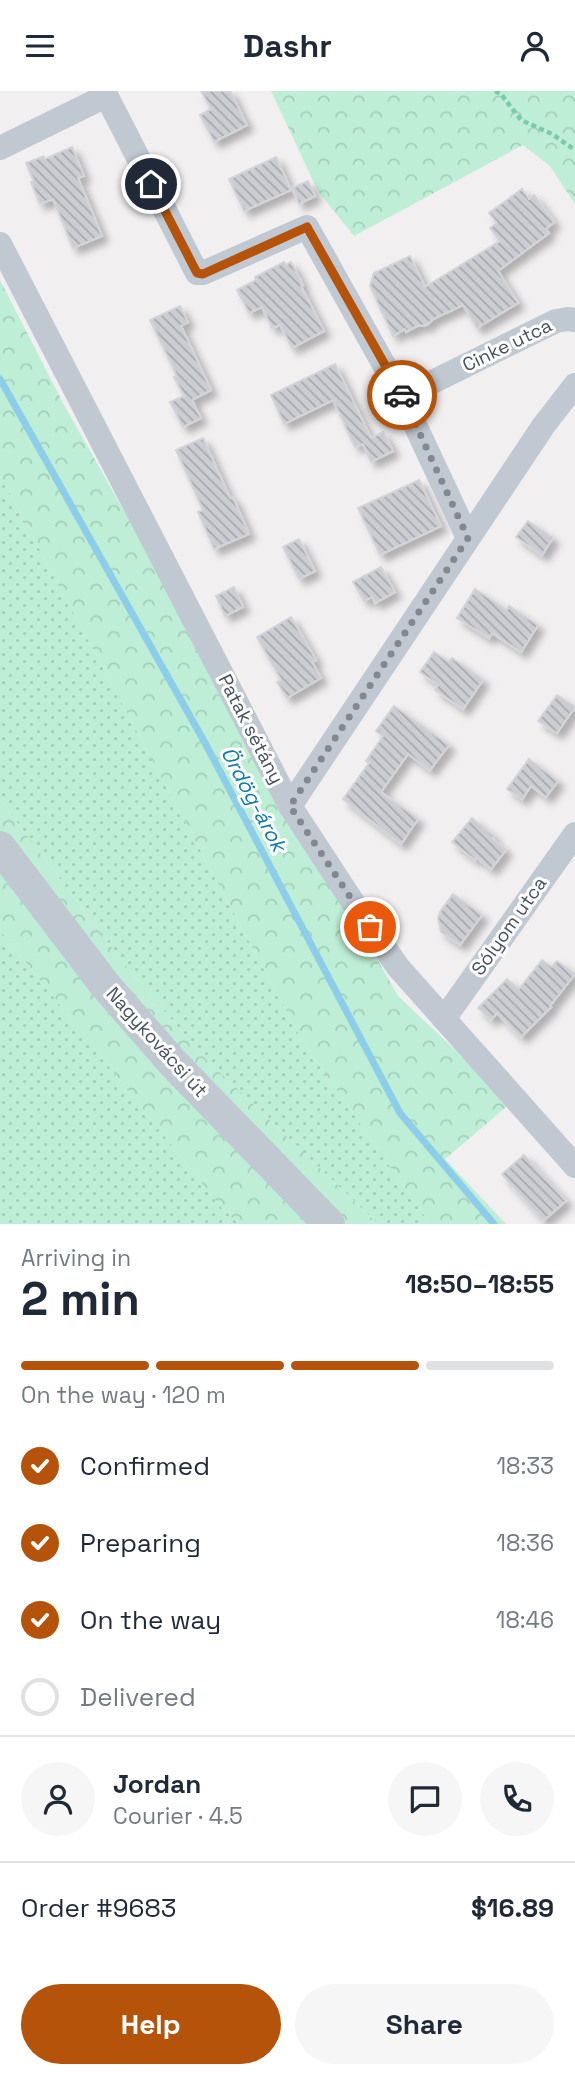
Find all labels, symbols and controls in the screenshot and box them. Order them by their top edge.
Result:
text: Dashr [243,26,332,66]
icon: menu [21,27,59,65]
icon: person [516,27,554,65]
pin [121,154,181,214]
icon: home [132,165,170,203]
street label: Cinke utca [458,313,556,377]
courier [367,360,437,430]
icon: car [383,376,421,414]
street label: Patak sétány [213,670,289,788]
water label: Ördög-árok [215,742,294,858]
street label: Sólyom utca [466,872,552,980]
pin [340,897,400,957]
icon: bag [351,908,389,946]
street label: Nagykovácsi út [101,982,213,1102]
text: Arriving in [21,1243,131,1273]
text: 18:50–18:55 [405,1267,554,1301]
text: 2 min [21,1270,140,1328]
text: On the way · 120 m [21,1380,226,1410]
icon: check [21,1447,59,1485]
text: Confirmed [80,1449,210,1483]
text: 18:33 [496,1451,554,1481]
icon: check [21,1524,59,1562]
text: Preparing [80,1526,201,1560]
text: 18:36 [496,1528,554,1558]
icon: check [21,1601,59,1639]
text: On the way [80,1603,221,1637]
text: 18:46 [496,1605,554,1635]
text: Delivered [80,1680,196,1714]
button: person [21,1762,95,1836]
button: chat [388,1762,462,1836]
button: phone [480,1762,554,1836]
text: Jordan [113,1767,201,1801]
text: Courier · 4.5 [113,1801,243,1831]
text: Order #9683 [21,1891,176,1925]
text: $16.89 [471,1891,554,1925]
button: Help [21,1984,281,2064]
button: Share [295,1984,554,2064]

